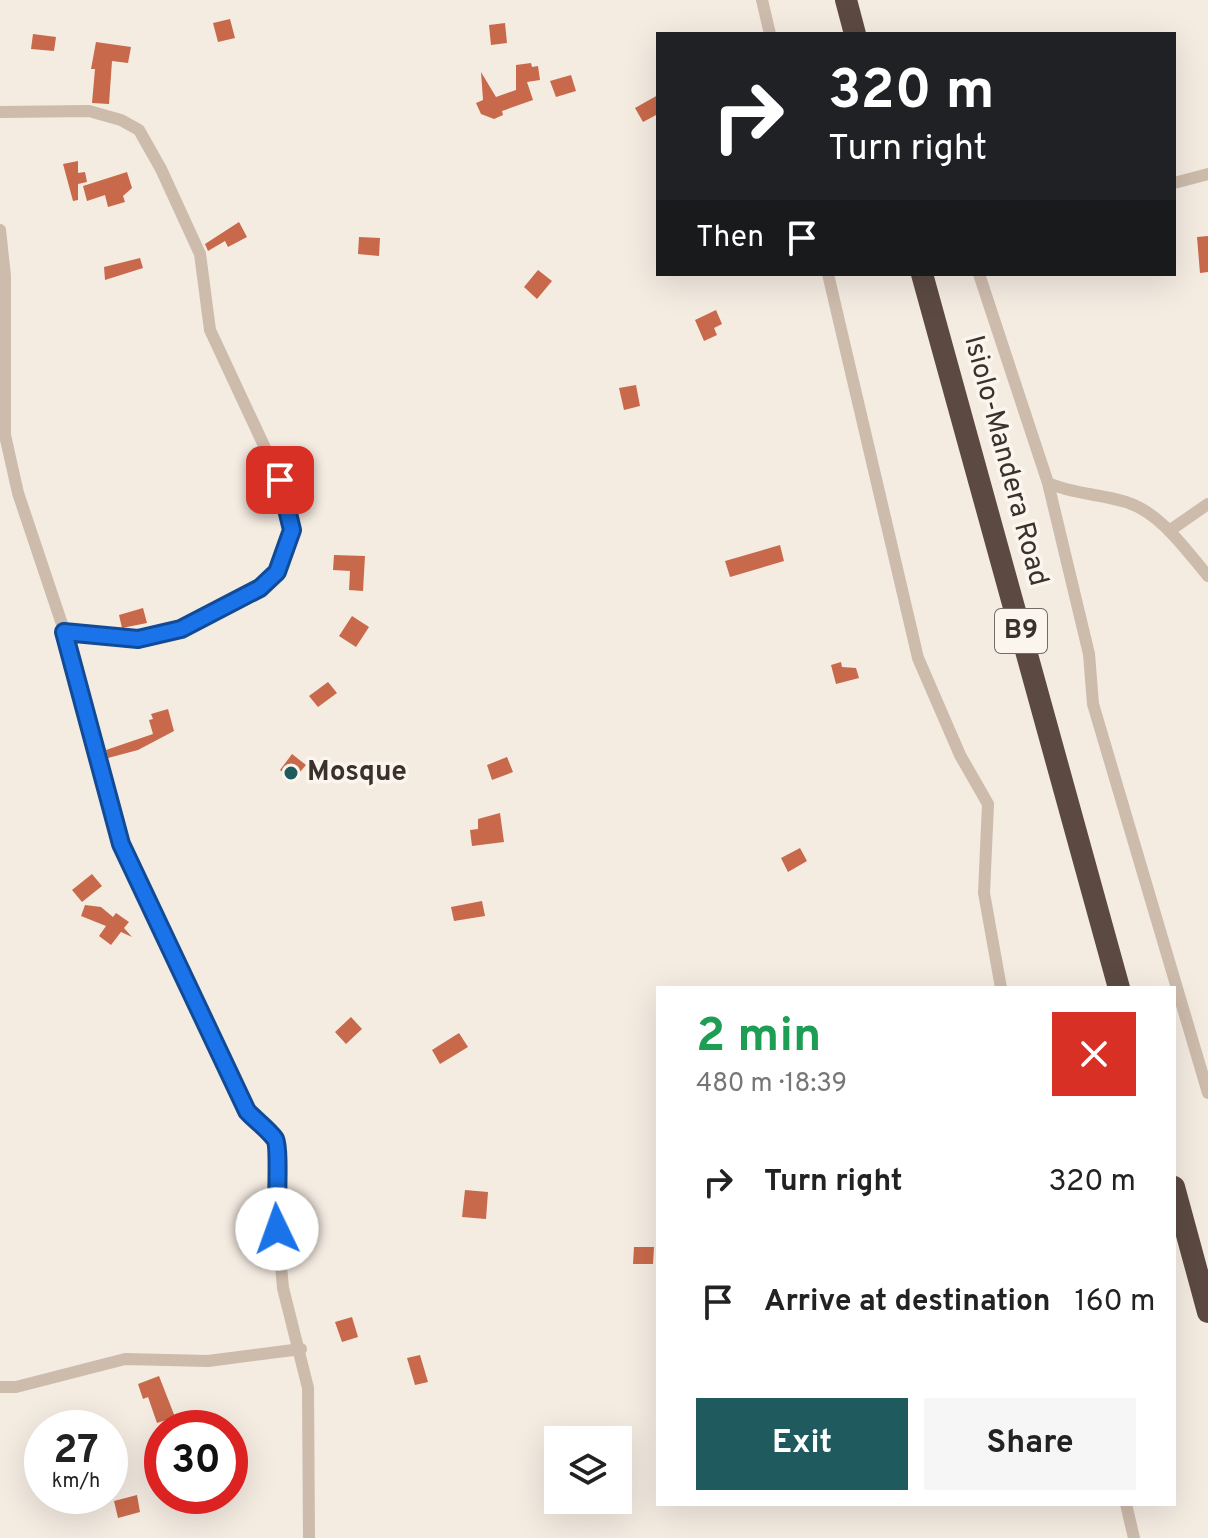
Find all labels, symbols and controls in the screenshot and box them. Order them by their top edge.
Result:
text: 320 m [828,58,995,128]
icon: right [696,64,800,168]
text: Turn right [828,127,987,173]
icon: arrive [780,216,824,260]
text: Then [696,220,764,257]
street label: Isiolo-Mandera Road [954,332,1056,590]
pin [246,446,314,514]
icon: arrive [258,458,302,502]
road number: B9 [995,609,1047,653]
place label: Mosque [307,755,407,791]
marker: Mosque [282,764,300,782]
text: 2 min [696,1008,821,1068]
button: close [1052,1012,1136,1096]
text: 480 m · 18:39 [696,1068,847,1101]
icon: right [696,1160,740,1204]
text: Turn right [764,1164,902,1201]
text: 320 m [1048,1164,1136,1201]
position arrow [235,1187,319,1271]
icon: arrive [696,1280,740,1324]
text: Arrive at destination [764,1284,1050,1321]
text: 160 m [1074,1284,1155,1321]
button: Exit [696,1398,908,1490]
button: Share [924,1398,1136,1490]
speed limit sign: 30 [144,1410,248,1514]
map controls [544,1426,632,1514]
button: layers [544,1426,632,1514]
text: 27 [53,1427,99,1477]
text: km/h [52,1469,100,1495]

